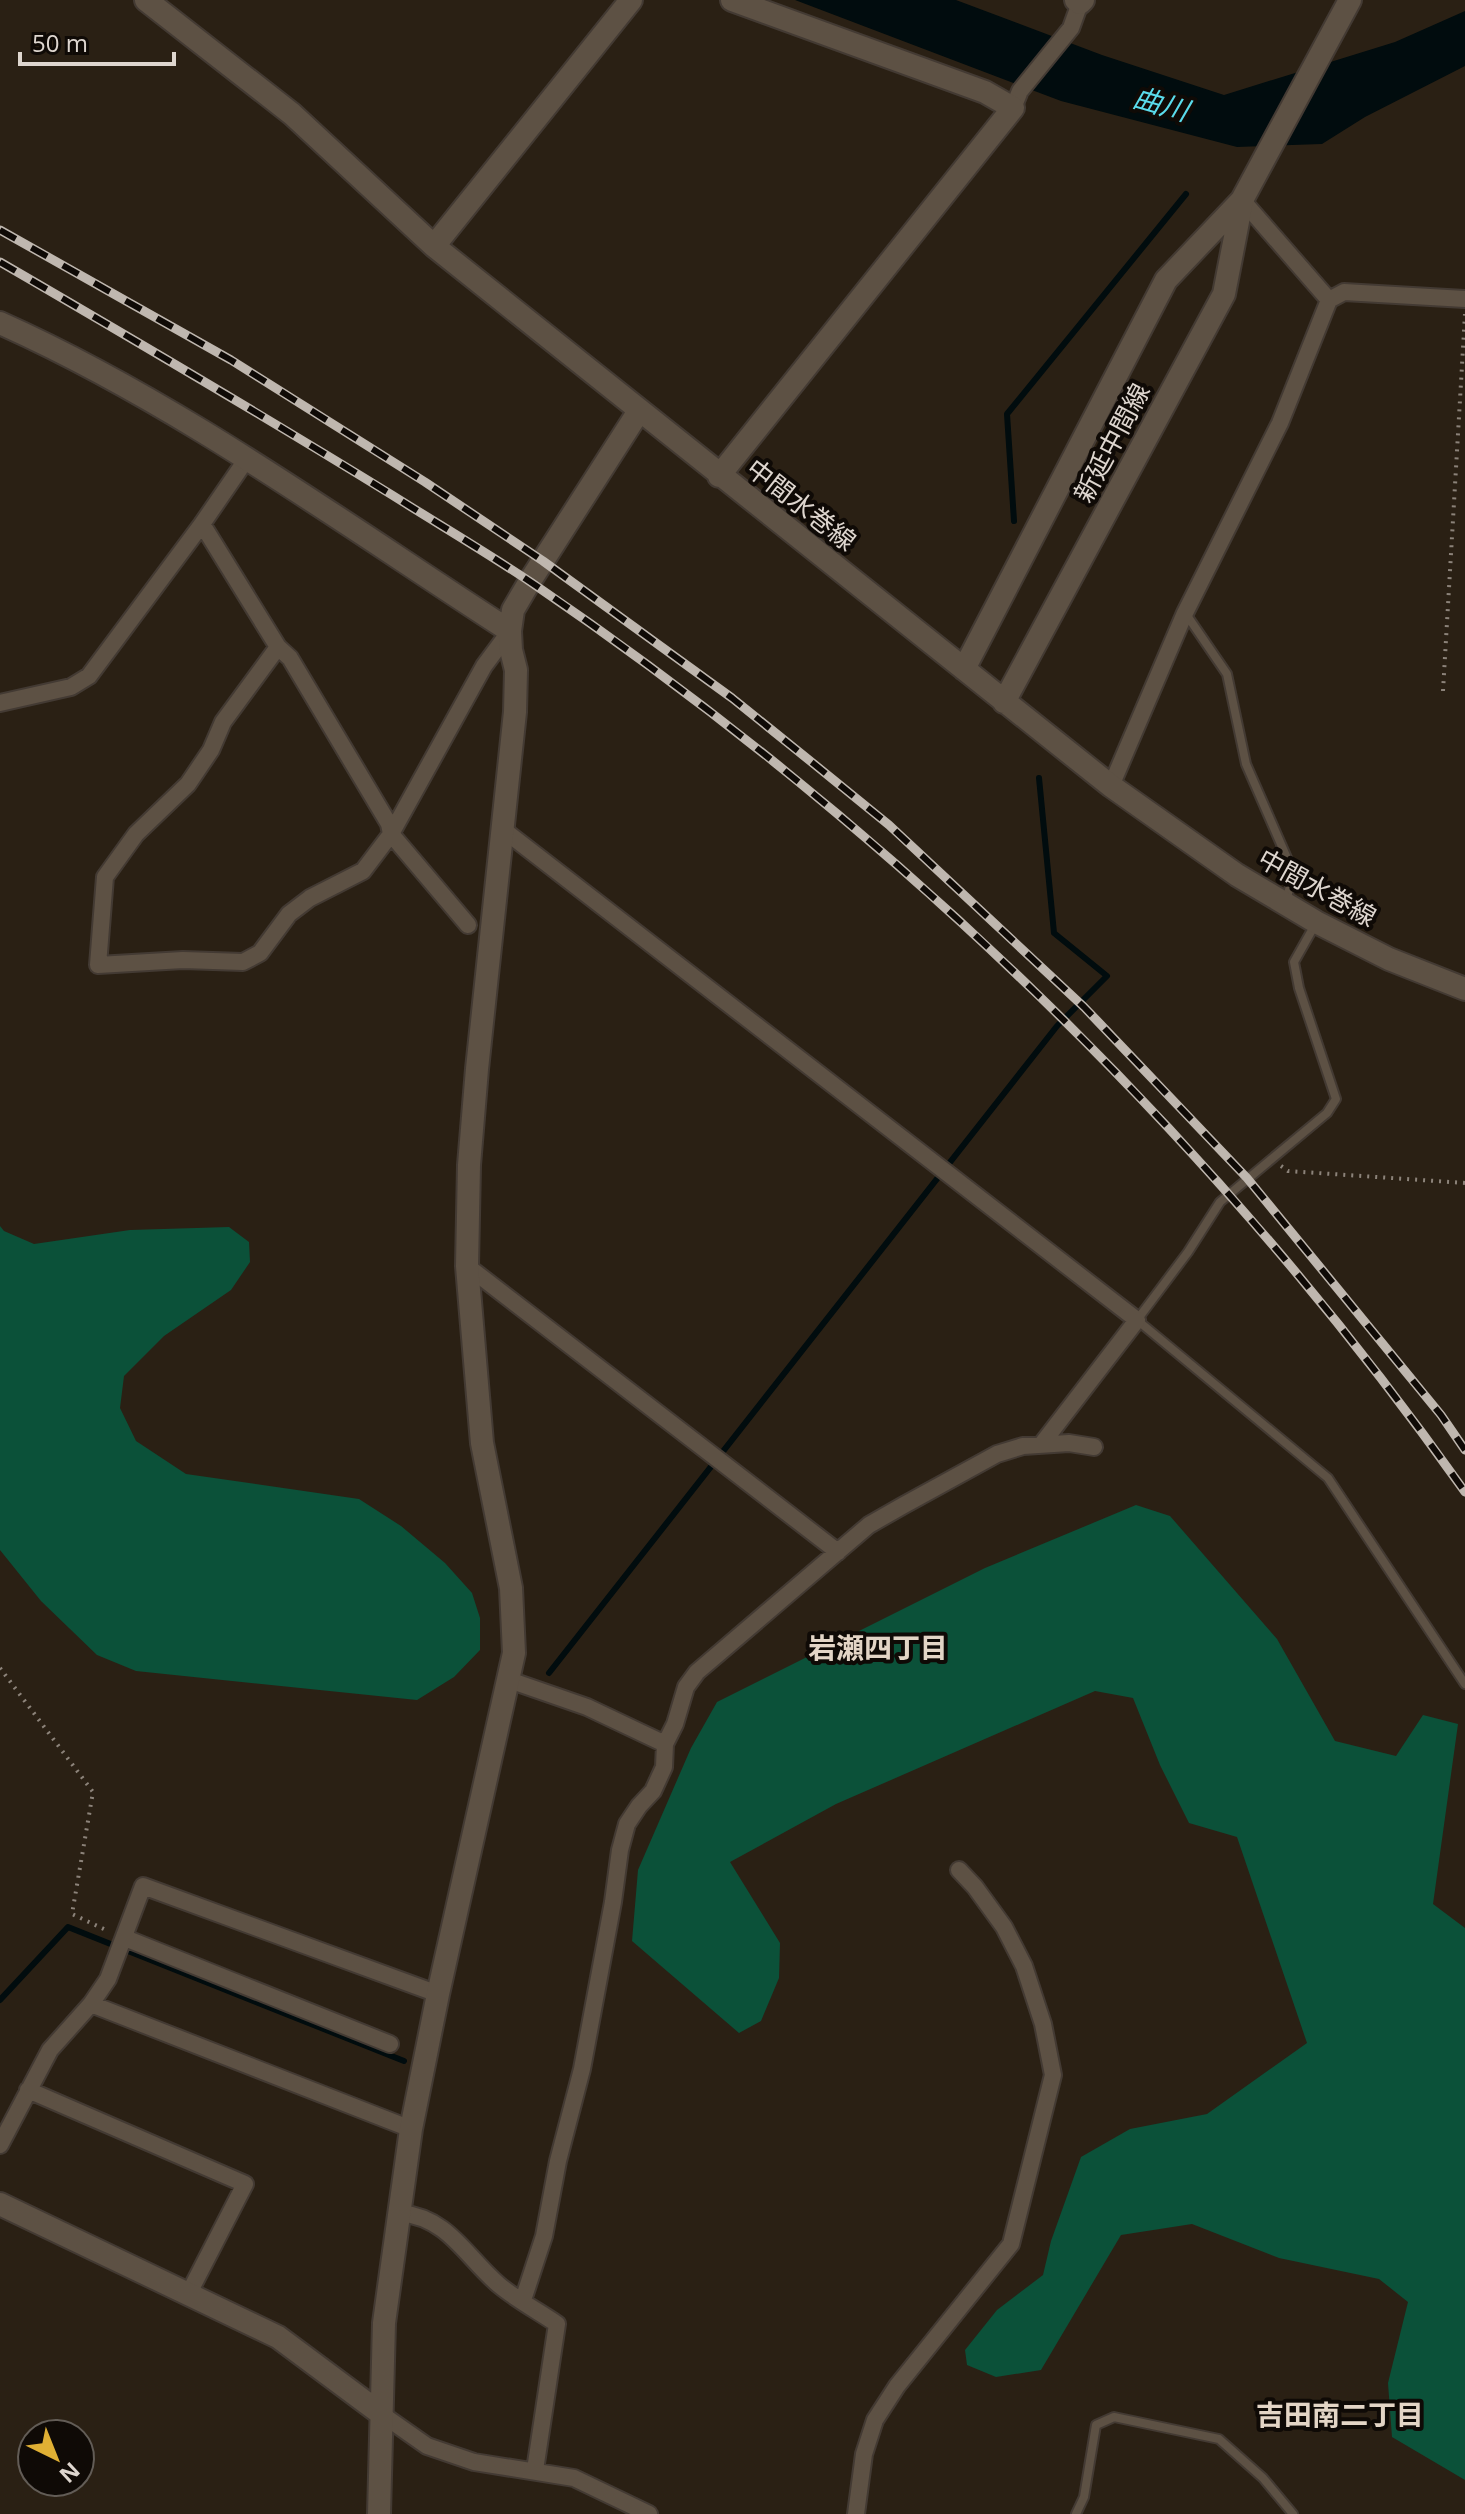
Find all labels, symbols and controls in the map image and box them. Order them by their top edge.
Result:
scale bar [20,16,174,66]
text: 50 m [32,26,88,59]
water label: 曲川 [1129,77,1196,130]
street label: 新延中間線 [1065,377,1158,508]
street label: 中間水巻線 [739,450,864,558]
street label: 中間水巻線 [1252,840,1383,934]
district label: 岩瀬四丁目 [808,1628,948,1666]
district label: 吉田南二丁目 [1256,2395,1424,2433]
north arrow [16,2418,96,2498]
text: N [54,2456,87,2490]

